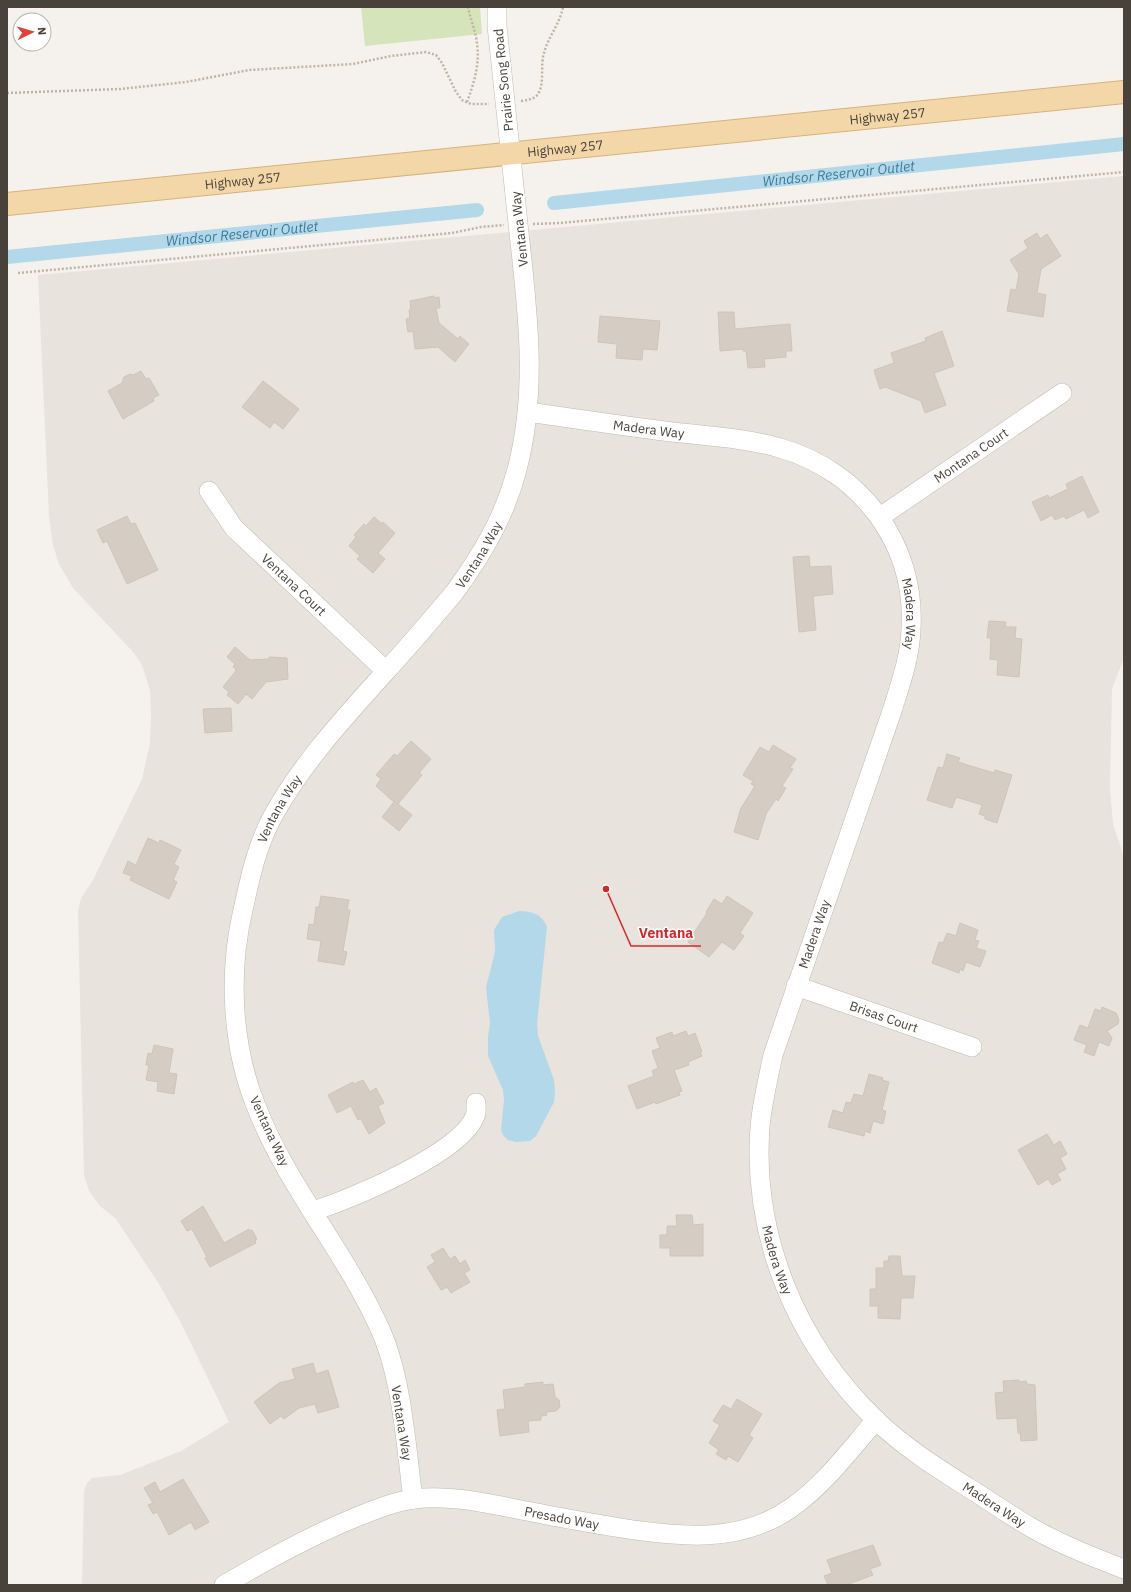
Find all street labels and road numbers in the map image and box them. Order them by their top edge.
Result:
street label: Prairie Song Road [490,28,517,132]
street label: Highway 257 [849,104,927,128]
street label: Highway 257 [526,136,604,161]
street label: Highway 257 [204,169,282,193]
street label: Ventana Way [507,190,532,268]
street label: Madera Way [612,416,686,442]
street label: Montana Court [931,424,1012,487]
street label: Ventana Way [452,518,506,592]
street label: Ventana Court [258,550,330,619]
street label: Madera Way [898,576,919,651]
street label: Ventana Way [254,771,306,845]
street label: Madera Way [795,897,834,971]
street label: Brisas Court [847,997,920,1037]
street label: Ventana Way [246,1093,293,1170]
street label: Madera Way [758,1224,796,1298]
street label: Ventana Way [387,1384,416,1462]
street label: Madera Way [959,1478,1029,1532]
street label: Presado Way [523,1503,601,1533]

